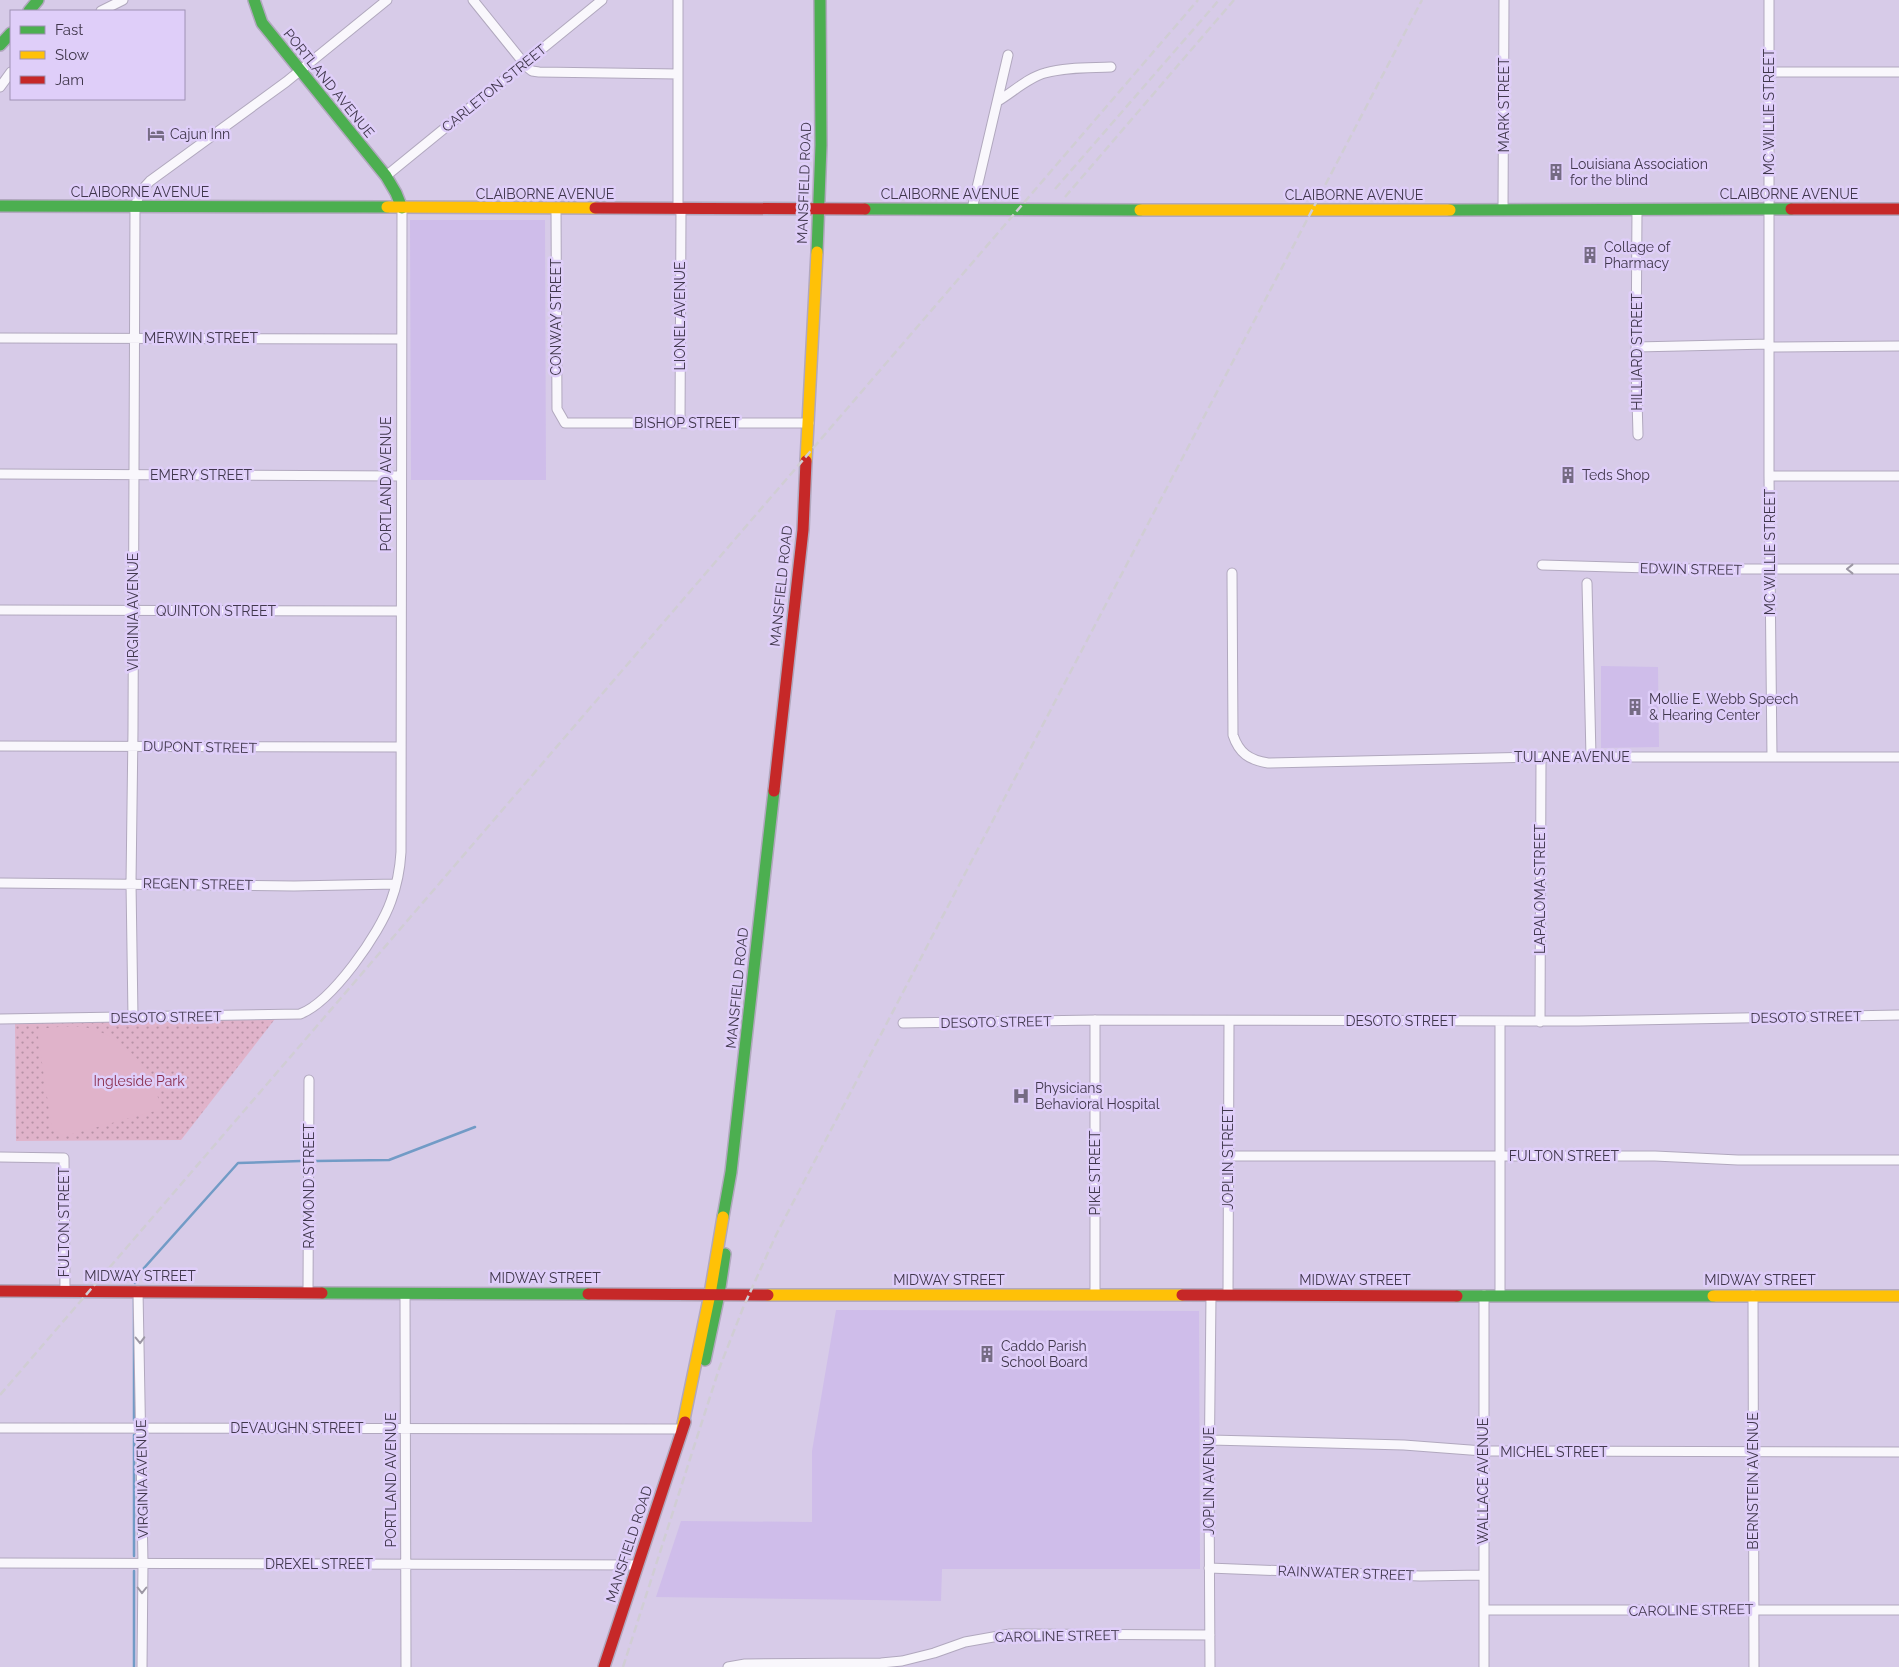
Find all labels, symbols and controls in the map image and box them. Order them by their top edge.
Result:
legend [10,10,185,100]
text: Fast [55,21,83,39]
street label: PORTLAND AVENUE [280,26,378,140]
street label: CARLETON STREET [439,41,550,135]
text: Slow [55,46,89,64]
street label: MC WILLIE STREET [1761,48,1777,175]
street label: MARK STREET [1496,57,1512,153]
text: Jam [55,71,84,89]
street label: MANSFIELD ROAD [794,122,814,244]
hotel icon: Cajun Inn [146,124,166,144]
place label: Cajun Inn [170,126,230,142]
place label: Louisiana Association for the blind [1570,156,1708,188]
building icon: Louisiana Association for the blind [1546,162,1566,182]
street label: CLAIBORNE AVENUE [71,184,209,200]
street label: CLAIBORNE AVENUE [476,186,614,202]
street label: CLAIBORNE AVENUE [881,186,1019,202]
street label: CLAIBORNE AVENUE [1720,186,1858,202]
street label: CLAIBORNE AVENUE [1285,187,1423,203]
place label: Collage of Pharmacy [1604,239,1672,271]
building icon: Collage of Pharmacy [1580,245,1600,265]
street label: CONWAY STREET [548,258,564,375]
street label: LIONEL AVENUE [672,262,688,370]
street label: HILLIARD STREET [1629,293,1645,411]
street label: MERWIN STREET [144,330,258,346]
street label: BISHOP STREET [634,415,740,431]
street label: PORTLAND AVENUE [378,417,394,551]
building icon: Teds Shop [1558,465,1578,485]
street label: EMERY STREET [150,467,252,483]
place label: Teds Shop [1582,467,1650,483]
street label: MC WILLIE STREET [1762,488,1778,615]
street label: MANSFIELD ROAD [767,525,795,647]
street label: VIRGINIA AVENUE [125,553,141,671]
street label: EDWIN STREET [1640,560,1743,578]
one-way arrow [1846,564,1854,574]
street label: QUINTON STREET [156,603,277,619]
place label: Mollie E. Webb Speech & Hearing Center [1649,691,1798,723]
building icon: Mollie E. Webb Speech & Hearing Center [1625,697,1645,717]
street label: DUPONT STREET [143,738,258,756]
street label: TULANE AVENUE [1514,749,1630,765]
street label: LAPALOMA STREET [1532,824,1548,954]
street label: REGENT STREET [143,875,254,893]
street label: MANSFIELD ROAD [723,927,751,1049]
street label: DESOTO STREET [110,1008,222,1026]
street label: DESOTO STREET [1750,1008,1862,1026]
street label: DESOTO STREET [940,1013,1052,1031]
street label: DESOTO STREET [1345,1013,1457,1029]
park label: Ingleside Park [93,1073,185,1089]
place label: Physicians Behavioral Hospital [1035,1080,1160,1112]
hospital icon: Physicians Behavioral Hospital [1011,1086,1031,1106]
street label: JOPLIN STREET [1220,1106,1236,1210]
street label: RAYMOND STREET [301,1123,317,1249]
street label: PIKE STREET [1087,1130,1103,1216]
street label: FULTON STREET [1509,1148,1620,1164]
street label: FULTON STREET [56,1166,72,1277]
street label: MIDWAY STREET [84,1268,196,1284]
street label: MIDWAY STREET [489,1270,601,1286]
street label: MIDWAY STREET [893,1272,1005,1288]
street label: MIDWAY STREET [1299,1272,1411,1288]
street label: MIDWAY STREET [1704,1272,1816,1288]
one-way arrow [134,1336,145,1344]
place label: Caddo Parish School Board [1001,1338,1088,1370]
building icon: Caddo Parish School Board [977,1344,997,1364]
street label: BERNSTEIN AVENUE [1745,1412,1761,1550]
street label: PORTLAND AVENUE [383,1413,399,1547]
street label: WALLACE AVENUE [1475,1418,1491,1544]
street label: VIRGINIA AVENUE [133,1420,151,1538]
street label: DEVAUGHN STREET [230,1420,364,1436]
street label: JOPLIN AVENUE [1201,1427,1217,1535]
street label: MICHEL STREET [1500,1444,1608,1460]
street label: MANSFIELD ROAD [603,1484,655,1604]
street label: DREXEL STREET [265,1556,374,1572]
street label: RAINWATER STREET [1277,1563,1415,1583]
one-way arrow [137,1586,148,1594]
street label: CAROLINE STREET [1628,1601,1754,1619]
street label: CAROLINE STREET [994,1627,1120,1645]

